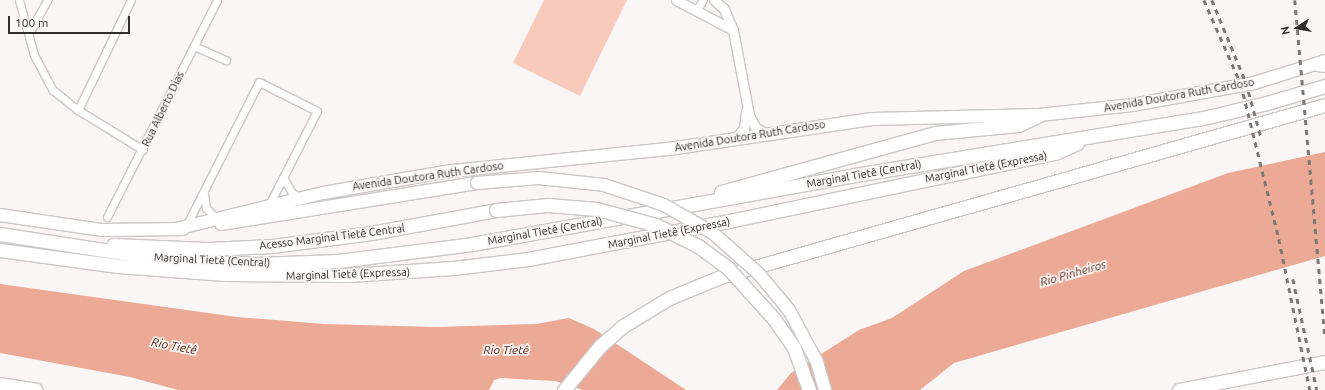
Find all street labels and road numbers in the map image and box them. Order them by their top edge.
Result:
street label: Rua Alberto Dias [139,69,187,149]
street label: Avenida Doutora Ruth Cardoso [1103,75,1255,115]
street label: Avenida Doutora Ruth Cardoso [674,118,826,154]
street label: Marginal Tietê (Expressa) [924,149,1048,185]
street label: Marginal Tietê (Central) [805,157,923,191]
street label: Avenida Doutora Ruth Cardoso [352,159,504,193]
street label: Marginal Tietê (Central) [486,214,604,248]
street label: Marginal Tietê (Expressa) [607,215,731,251]
street label: Acesso Marginal Tietê Central [258,222,406,252]
street label: Marginal Tietê (Central) [153,250,271,270]
street label: Marginal Tietê (Expressa) [286,265,410,283]

